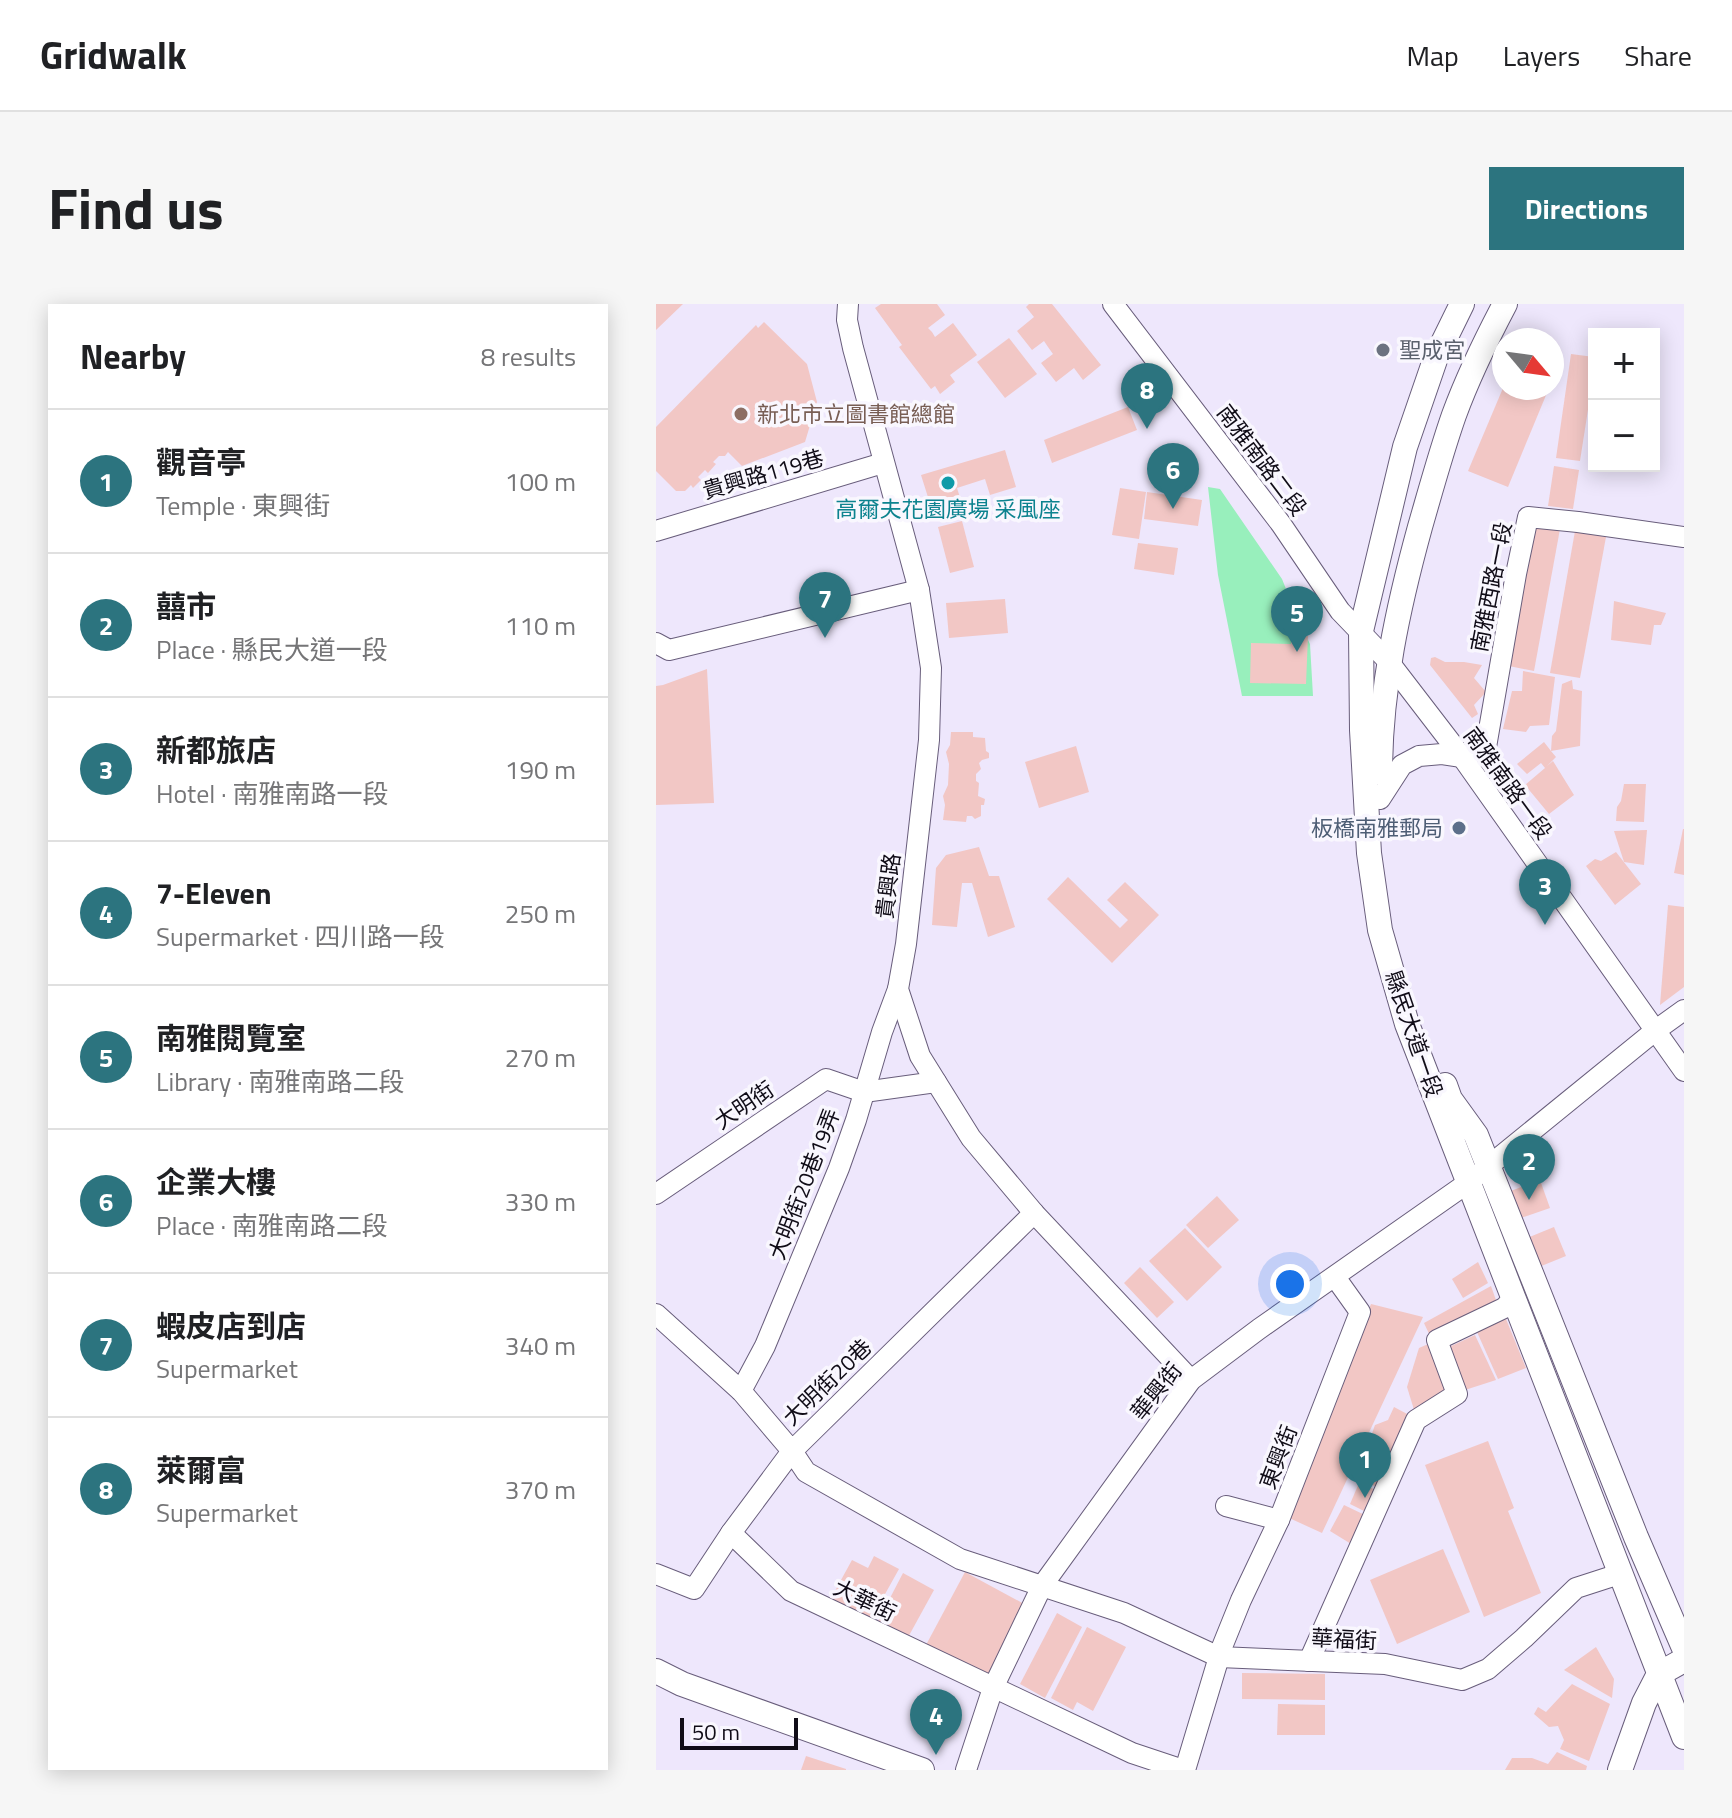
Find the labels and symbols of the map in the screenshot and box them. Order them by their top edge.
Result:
north arrow [1492,328,1564,400]
place label: 聖成宮 [1399,333,1465,367]
marker: 聖成宮 [1374,341,1392,359]
pin: 8 [1121,363,1173,429]
place label: 新北市立圖書館總館 [757,397,955,431]
street label: 南雅南路二段 [1209,397,1315,523]
marker: 新北市立圖書館總館 [732,405,750,423]
street label: 貴興路119巷 [698,440,828,508]
pin: 6 [1147,443,1199,509]
marker: 高爾夫花園廣場 采風座 [939,474,957,492]
place label: 高爾夫花園廣場 采風座 [836,492,1060,526]
street label: 南雅西路一段 [1462,519,1520,655]
pin: 7 [799,572,851,638]
pin: 5 [1271,586,1323,652]
street label: 南雅南路一段 [1455,720,1561,846]
place label: 板橋南雅郵局 [1311,811,1443,845]
marker: 板橋南雅郵局 [1450,819,1468,837]
street label: 貴興路 [867,851,909,921]
pin: 3 [1519,859,1571,925]
street label: 縣民大道一段 [1376,966,1452,1102]
street label: 大明街 [707,1072,781,1138]
street label: 大明街20巷19弄 [760,1104,848,1264]
pin: 2 [1503,1134,1555,1200]
your location [1270,1264,1310,1304]
street label: 大明街20巷 [775,1331,879,1433]
street label: 華興街 [1122,1355,1190,1427]
street label: 東興街 [1250,1420,1306,1494]
pin: 1 [1339,1432,1391,1498]
street label: 大華街 [828,1570,902,1630]
street label: 華福街 [1310,1620,1378,1658]
pin: 4 [910,1689,962,1755]
scale bar [680,1714,798,1750]

